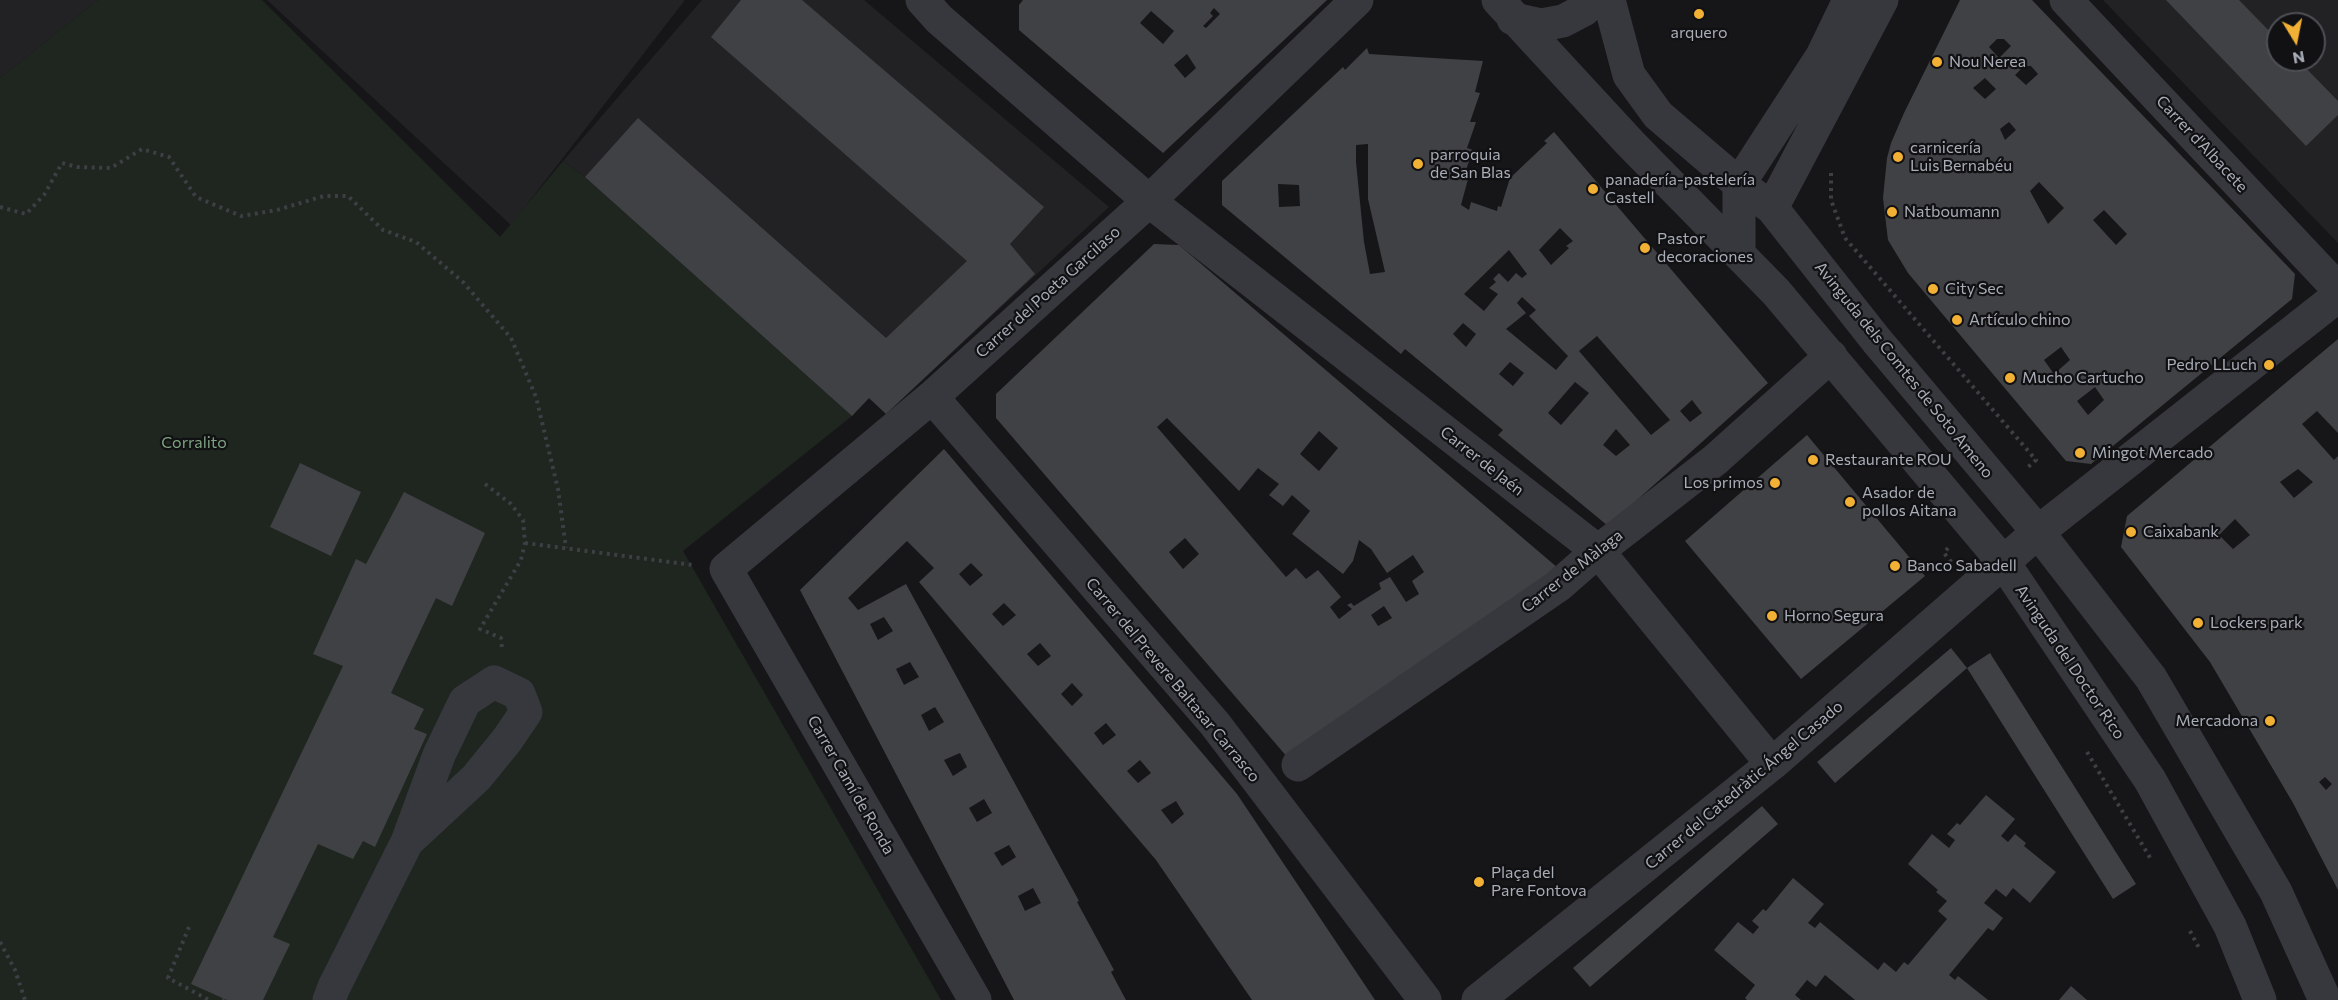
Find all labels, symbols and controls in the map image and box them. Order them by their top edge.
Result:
marker: arquero [1692,7,1706,21]
north arrow [2266,12,2326,72]
place label: arquero [1671,23,1727,43]
text: N [2291,48,2306,69]
place label: Nou Nerea [1949,52,2026,72]
marker: Nou Nerea [1930,55,1944,69]
street label: Carrer d'Albacete [2152,92,2252,196]
place label: carnicería Luis Bernabéu [1910,138,2012,176]
place label: parroquia de San Blas [1430,145,1511,183]
marker: carnicería Luis Bernabéu [1891,150,1905,164]
marker: parroquia de San Blas [1411,157,1425,171]
place label: panadería-pastelería Castell [1605,170,1755,208]
marker: panadería-pastelería Castell [1586,182,1600,196]
place label: Natboumann [1904,202,2000,222]
marker: Natboumann [1885,205,1899,219]
street label: Carrer del Poeta Garcilaso [972,222,1124,362]
place label: Pastor decoraciones [1657,229,1753,267]
marker: Pastor decoraciones [1638,241,1652,255]
street label: Avinguda dels Comtes de Soto Ameno [1811,258,1997,482]
place label: City Sec [1945,279,2004,299]
marker: City Sec [1926,282,1940,296]
place label: Artículo chino [1969,310,2071,330]
marker: Artículo chino [1950,313,1964,327]
place label: Pedro LLuch [2166,355,2257,375]
marker: Pedro LLuch [2262,358,2276,372]
place label: Mucho Cartucho [2022,368,2144,388]
marker: Mucho Cartucho [2003,371,2017,385]
street label: Carrer de Jaén [1436,422,1528,500]
park label: Corralito [161,433,227,453]
place label: Mingot Mercado [2092,443,2213,463]
marker: Mingot Mercado [2073,446,2087,460]
place label: Restaurante ROU [1825,450,1952,470]
marker: Restaurante ROU [1806,453,1820,467]
place label: Los primos [1683,473,1763,493]
marker: Los primos [1768,476,1782,490]
place label: Asador de pollos Aitana [1862,483,1957,521]
marker: Asador de pollos Aitana [1843,495,1857,509]
place label: Caixabank [2143,522,2219,542]
street label: Carrer de Màlaga [1518,525,1626,617]
marker: Caixabank [2124,525,2138,539]
place label: Banco Sabadell [1907,556,2017,576]
marker: Banco Sabadell [1888,559,1902,573]
street label: Carrer del Prevere Baltasar Carrasco [1082,574,1264,786]
street label: Avinguda del Doctor Rico [2011,581,2129,743]
place label: Horno Segura [1784,606,1884,626]
marker: Horno Segura [1765,609,1779,623]
place label: Lockers park [2210,613,2303,633]
marker: Lockers park [2191,616,2205,630]
street label: Carrer del Catedràtic Ángel Casado [1641,697,1847,873]
place label: Mercadona [2176,711,2258,731]
street label: Carrer Camí de Ronda [803,712,899,858]
marker: Mercadona [2263,714,2277,728]
place label: Plaça del Pare Fontova [1491,863,1587,901]
marker: Plaça del Pare Fontova [1472,875,1486,889]

